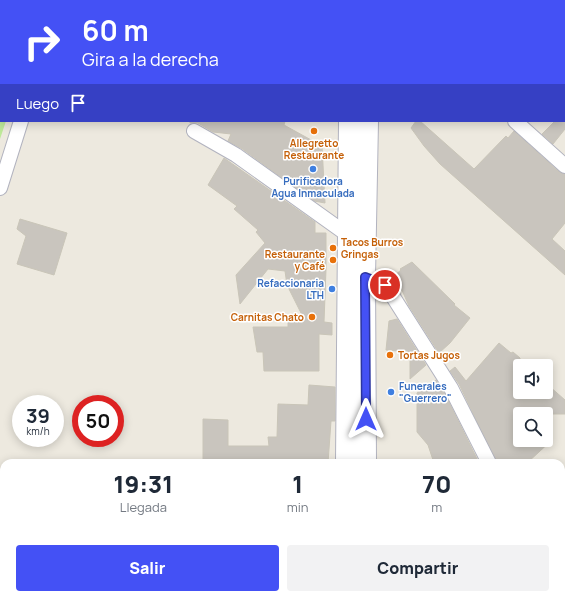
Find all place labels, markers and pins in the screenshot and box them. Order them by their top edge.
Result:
marker: Allegretto Restaurante [309,126,319,136]
place label: Allegretto Restaurante [284,136,344,162]
marker: Purificadora Agua Inmaculada [308,164,318,174]
place label: Purificadora Agua Inmaculada [271,174,355,200]
place label: Tacos Burros Gringas [341,235,404,261]
marker: Tacos Burros Gringas [328,243,338,253]
place label: Restaurante y Café [265,247,325,273]
marker: Restaurante y Café [328,255,338,265]
pin [368,268,402,302]
place label: Refaccionaria LTH [257,276,324,302]
marker: Refaccionaria LTH [327,284,337,294]
place label: Carnitas Chato [231,310,304,324]
marker: Carnitas Chato [307,312,317,322]
place label: Tortas Jugos [398,348,460,362]
marker: Tortas Jugos [385,350,395,360]
place label: Funerales "Guerrero" [399,379,452,405]
marker: Funerales "Guerrero" [386,387,396,397]

